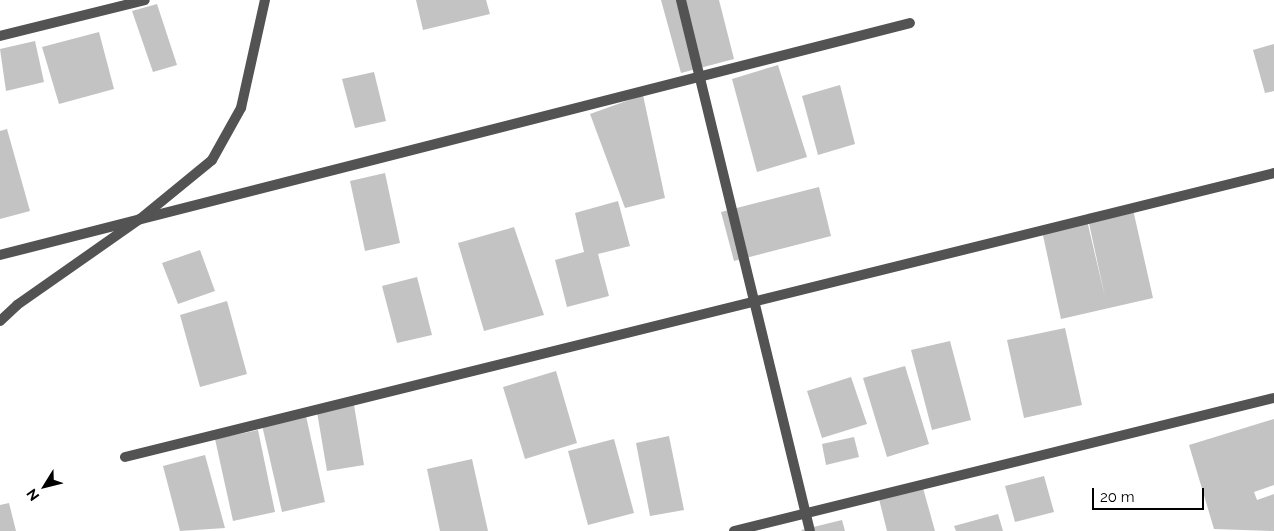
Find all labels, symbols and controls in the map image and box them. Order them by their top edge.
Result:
north arrow [20,461,70,511]
scale bar [1094,478,1206,510]
text: N [23,486,42,504]
text: 20 m [1100,488,1135,506]

